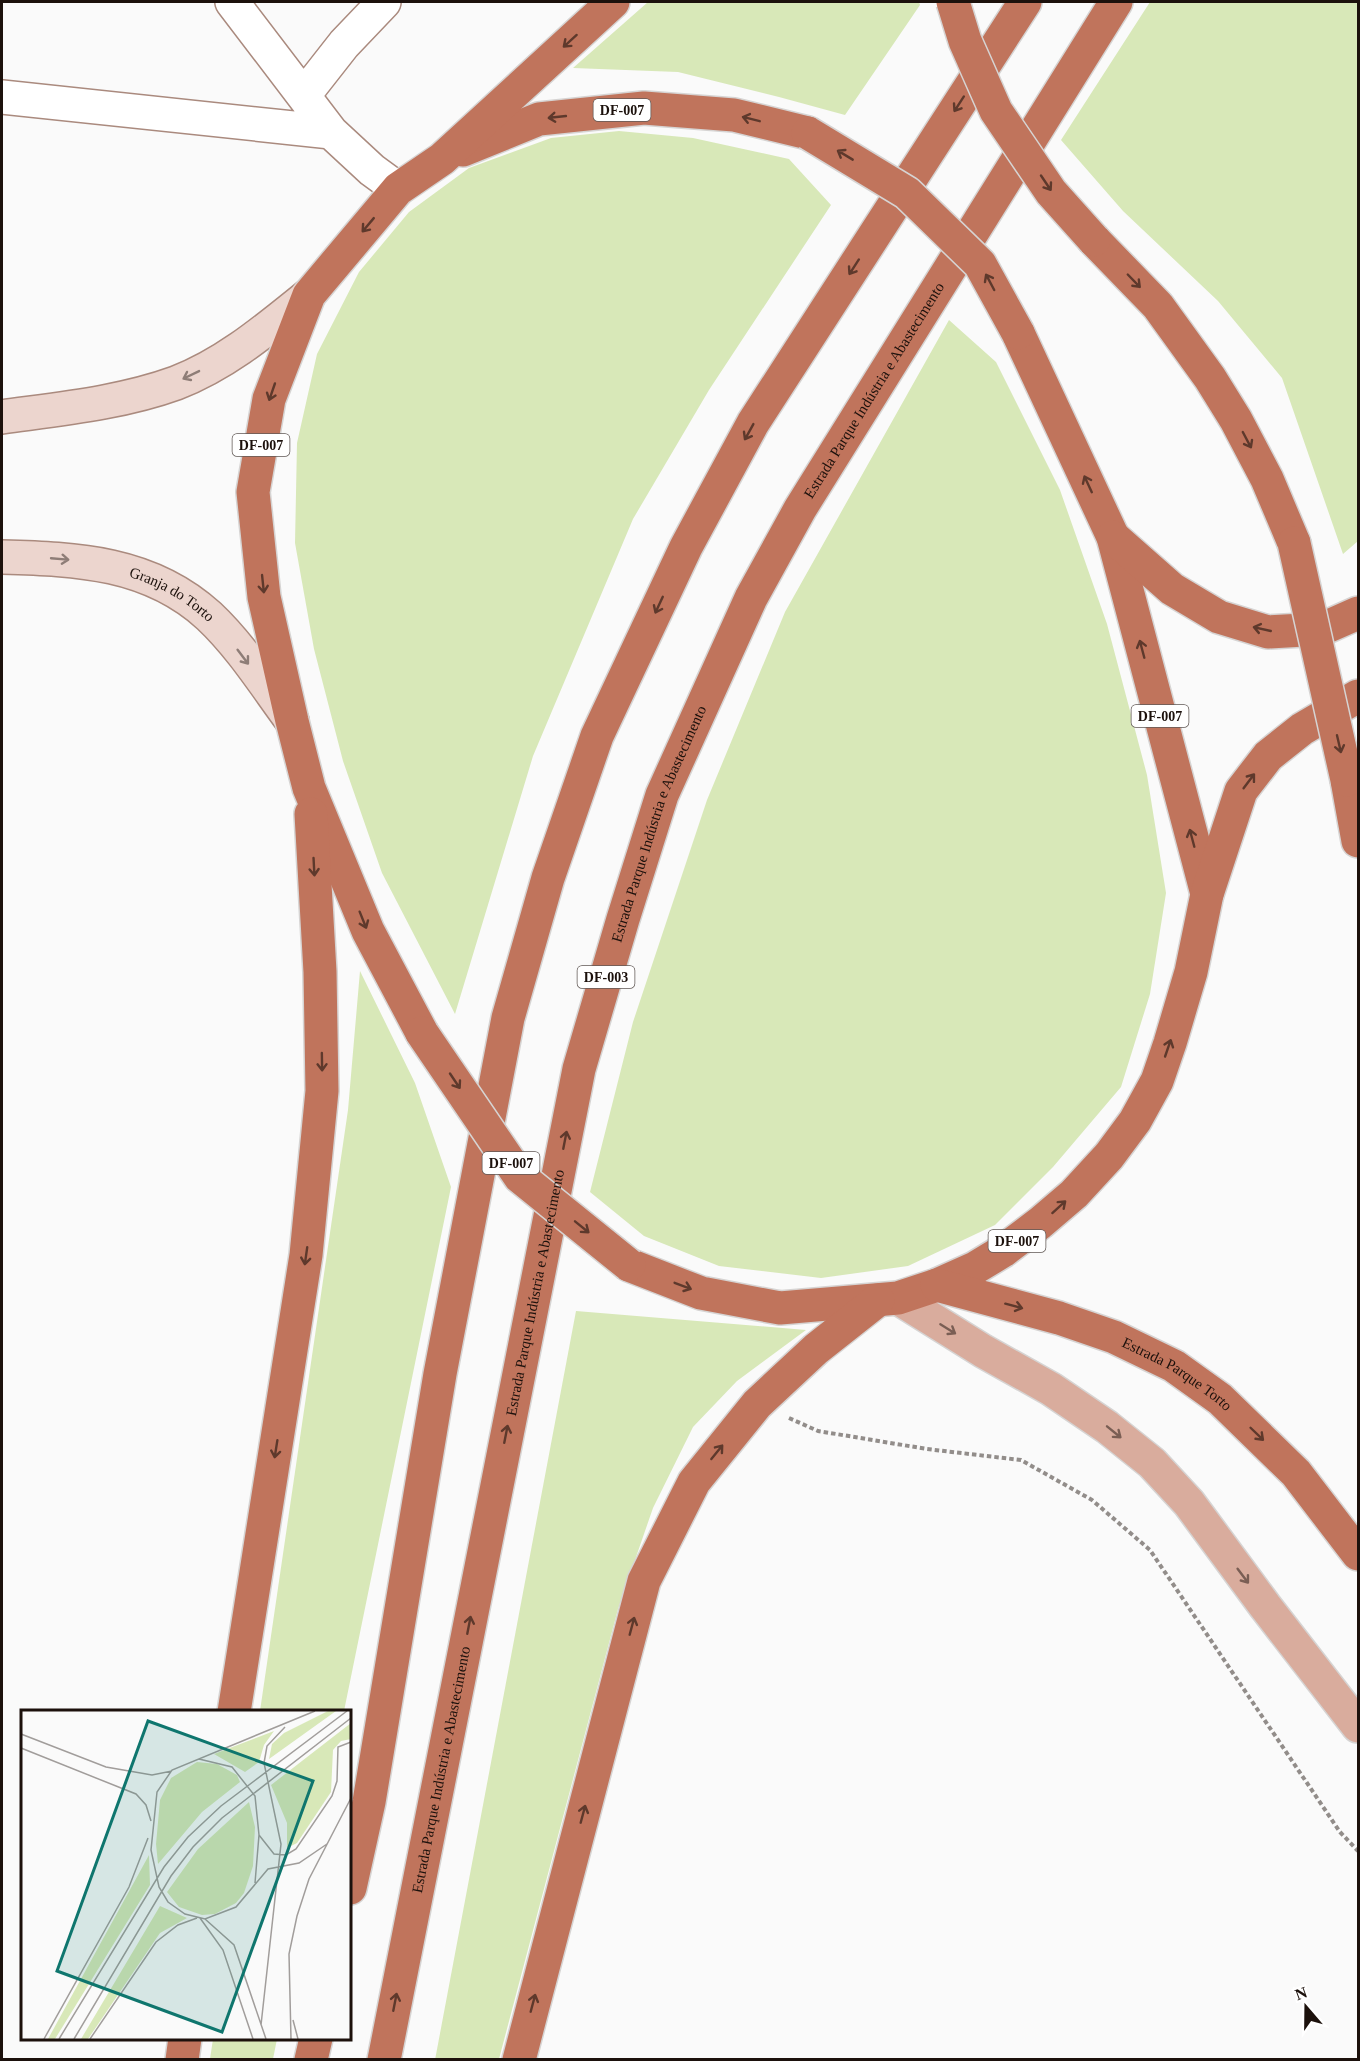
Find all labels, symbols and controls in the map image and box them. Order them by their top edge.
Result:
one-way arrow [563,34,578,48]
one-way arrow [953,95,966,112]
road number: DF-007 [594,99,650,121]
one-way arrow [548,112,567,123]
one-way arrow [742,112,761,124]
one-way arrow [837,149,854,161]
one-way arrow [1040,175,1052,191]
one-way arrow [361,217,374,233]
one-way arrow [847,259,860,276]
one-way arrow [984,273,995,291]
one-way arrow [1127,274,1142,289]
street label: Estrada Parque Indústria e Abastecimento [801,280,947,501]
one-way arrow [183,370,201,381]
one-way arrow [266,382,277,401]
one-way arrow [743,423,755,440]
one-way arrow [1241,431,1253,449]
road number: DF-007 [232,434,290,456]
one-way arrow [1082,475,1094,493]
one-way arrow [49,554,69,565]
street label: Granja do Torto [128,564,218,625]
one-way arrow [258,574,269,594]
one-way arrow [652,595,664,613]
one-way arrow [1253,623,1272,635]
one-way arrow [1136,640,1148,659]
one-way arrow [237,648,250,664]
street label: Estrada Parque Indústria e Abastecimento [609,703,709,944]
road number: DF-007 [1132,705,1188,727]
one-way arrow [1333,734,1345,753]
one-way arrow [1243,773,1255,789]
one-way arrow [1186,829,1197,848]
one-way arrow [309,857,320,877]
one-way arrow [358,910,369,929]
road number: DF-003 [578,966,634,988]
one-way arrow [1164,1039,1175,1058]
one-way arrow [316,1052,328,1072]
one-way arrow [449,1072,461,1089]
one-way arrow [560,1130,571,1150]
road number: DF-007 [482,1152,540,1174]
street label: Estrada Parque Indústria e Abastecimento [503,1168,567,1417]
one-way arrow [1051,1200,1066,1214]
one-way arrow [573,1220,589,1233]
road number: DF-007 [988,1230,1046,1252]
one-way arrow [300,1246,311,1266]
one-way arrow [674,1281,692,1292]
one-way arrow [1004,1301,1023,1312]
one-way arrow [939,1324,956,1336]
street label: Estrada Parque Torto [1120,1334,1235,1414]
one-way arrow [501,1425,512,1444]
one-way arrow [1105,1426,1121,1439]
one-way arrow [1249,1427,1264,1442]
one-way arrow [270,1439,281,1458]
one-way arrow [711,1445,724,1461]
one-way arrow [1237,1568,1250,1584]
one-way arrow [464,1616,475,1636]
one-way arrow [627,1616,638,1635]
street label: Estrada Parque Indústria e Abastecimento [409,1645,473,1894]
inset map [21,1710,351,2040]
one-way arrow [577,1805,589,1824]
north arrow [1276,1977,1336,2037]
text: N [1293,1983,1310,2003]
one-way arrow [390,1993,401,2012]
one-way arrow [528,1994,540,2013]

